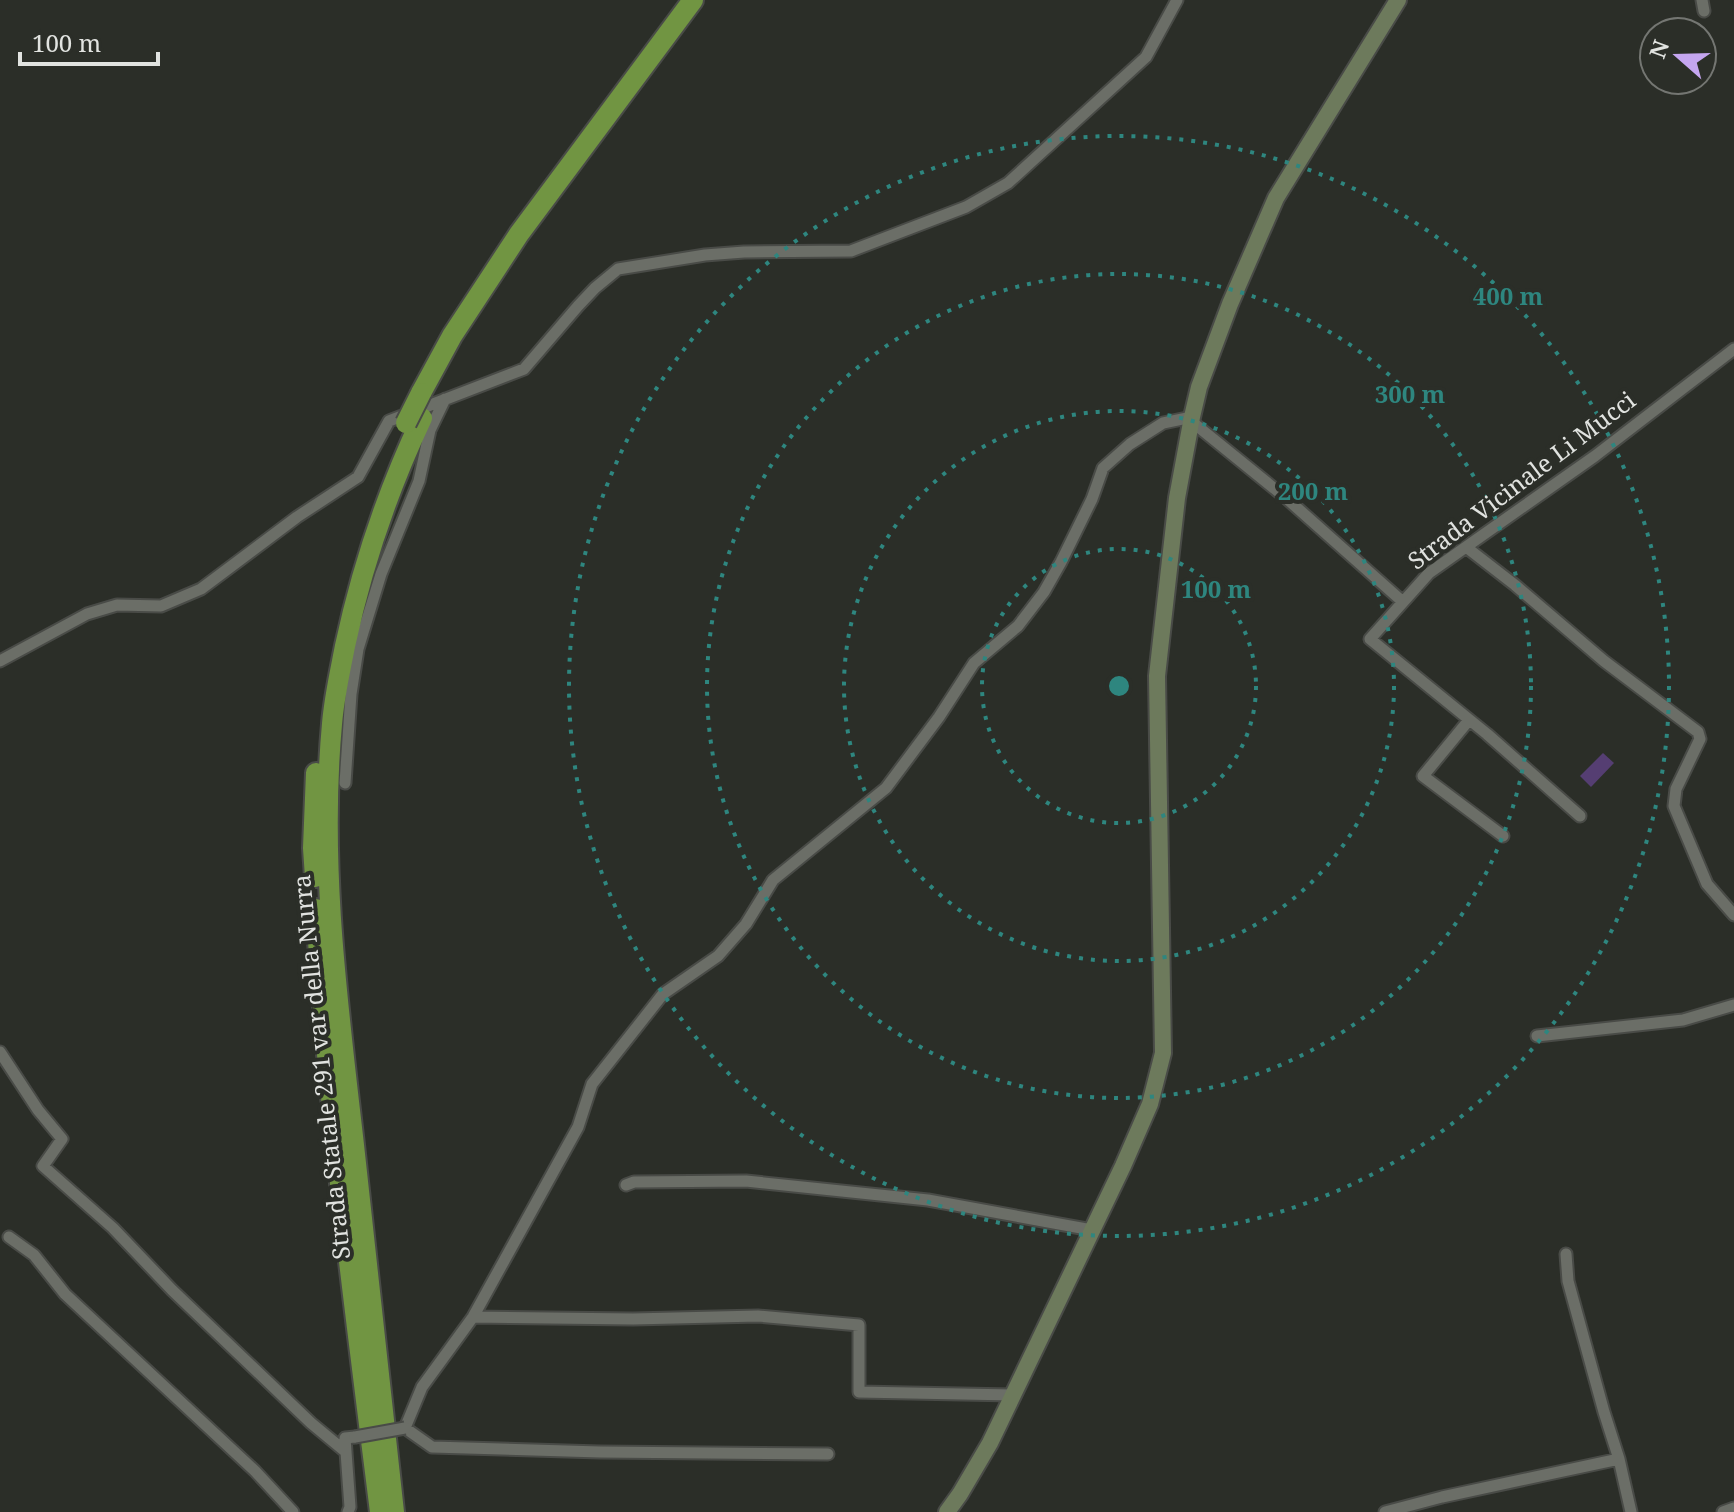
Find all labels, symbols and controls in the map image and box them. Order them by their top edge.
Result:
scale bar [20,16,158,66]
north arrow [1638,16,1718,96]
text: 100 m [32,26,101,59]
text: N [1641,36,1675,62]
text: 400 m [1473,279,1544,312]
text: 300 m [1375,377,1446,410]
street label: Strada Vicinale Li Mucci [1401,383,1642,576]
text: 200 m [1278,474,1349,507]
text: 100 m [1181,572,1252,605]
centre of rings [1105,672,1133,700]
street label: Strada Statale 291 var della Nurra [284,873,357,1261]

